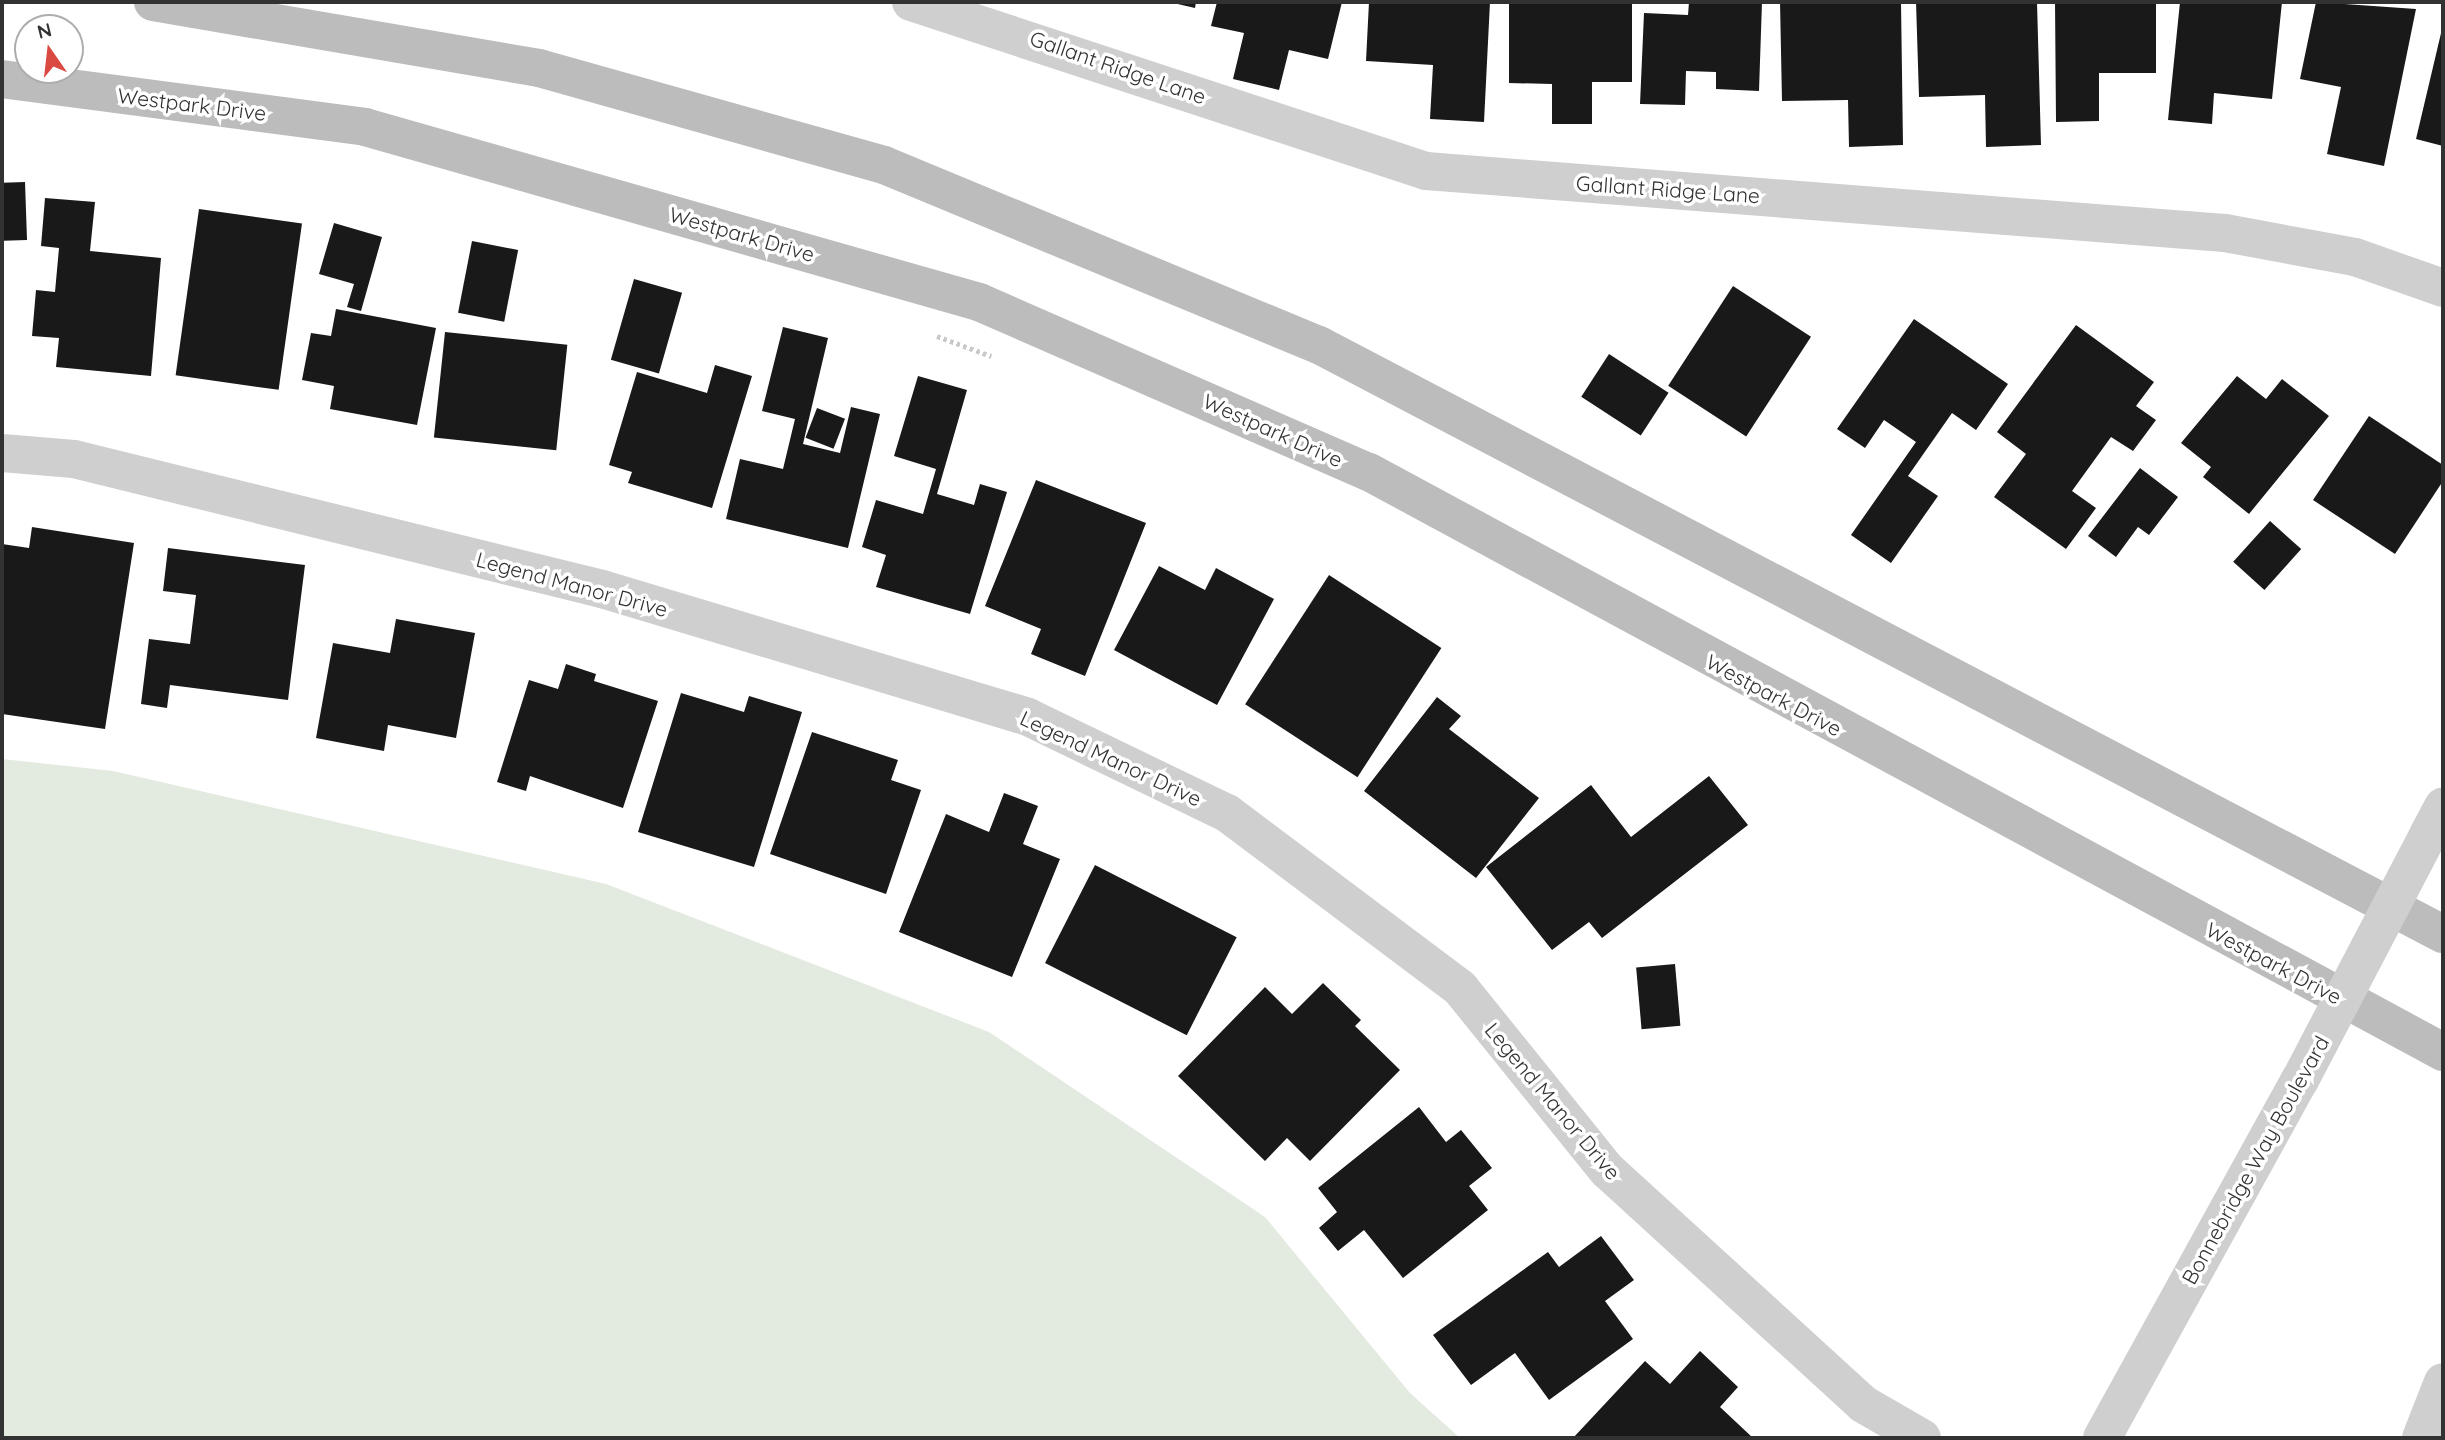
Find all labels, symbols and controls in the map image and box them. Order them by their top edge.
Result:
north arrow [14,14,84,84]
text: N [35,17,54,44]
street label: Gallant Ridge Lane [1027,25,1209,109]
street label: Westpark Drive [116,82,268,126]
street label: Gallant Ridge Lane [1575,170,1761,208]
street label: Westpark Drive [667,201,817,267]
street label: Westpark Drive [1199,388,1347,472]
street label: Legend Manor Drive [473,546,671,622]
street label: Westpark Drive [1702,649,1846,741]
street label: Legend Manor Drive [1016,705,1206,811]
street label: Westpark Drive [2202,917,2346,1009]
street label: Legend Manor Drive [1480,1017,1626,1185]
street label: Bonnebridge Way Boulevard [2176,1031,2334,1289]

